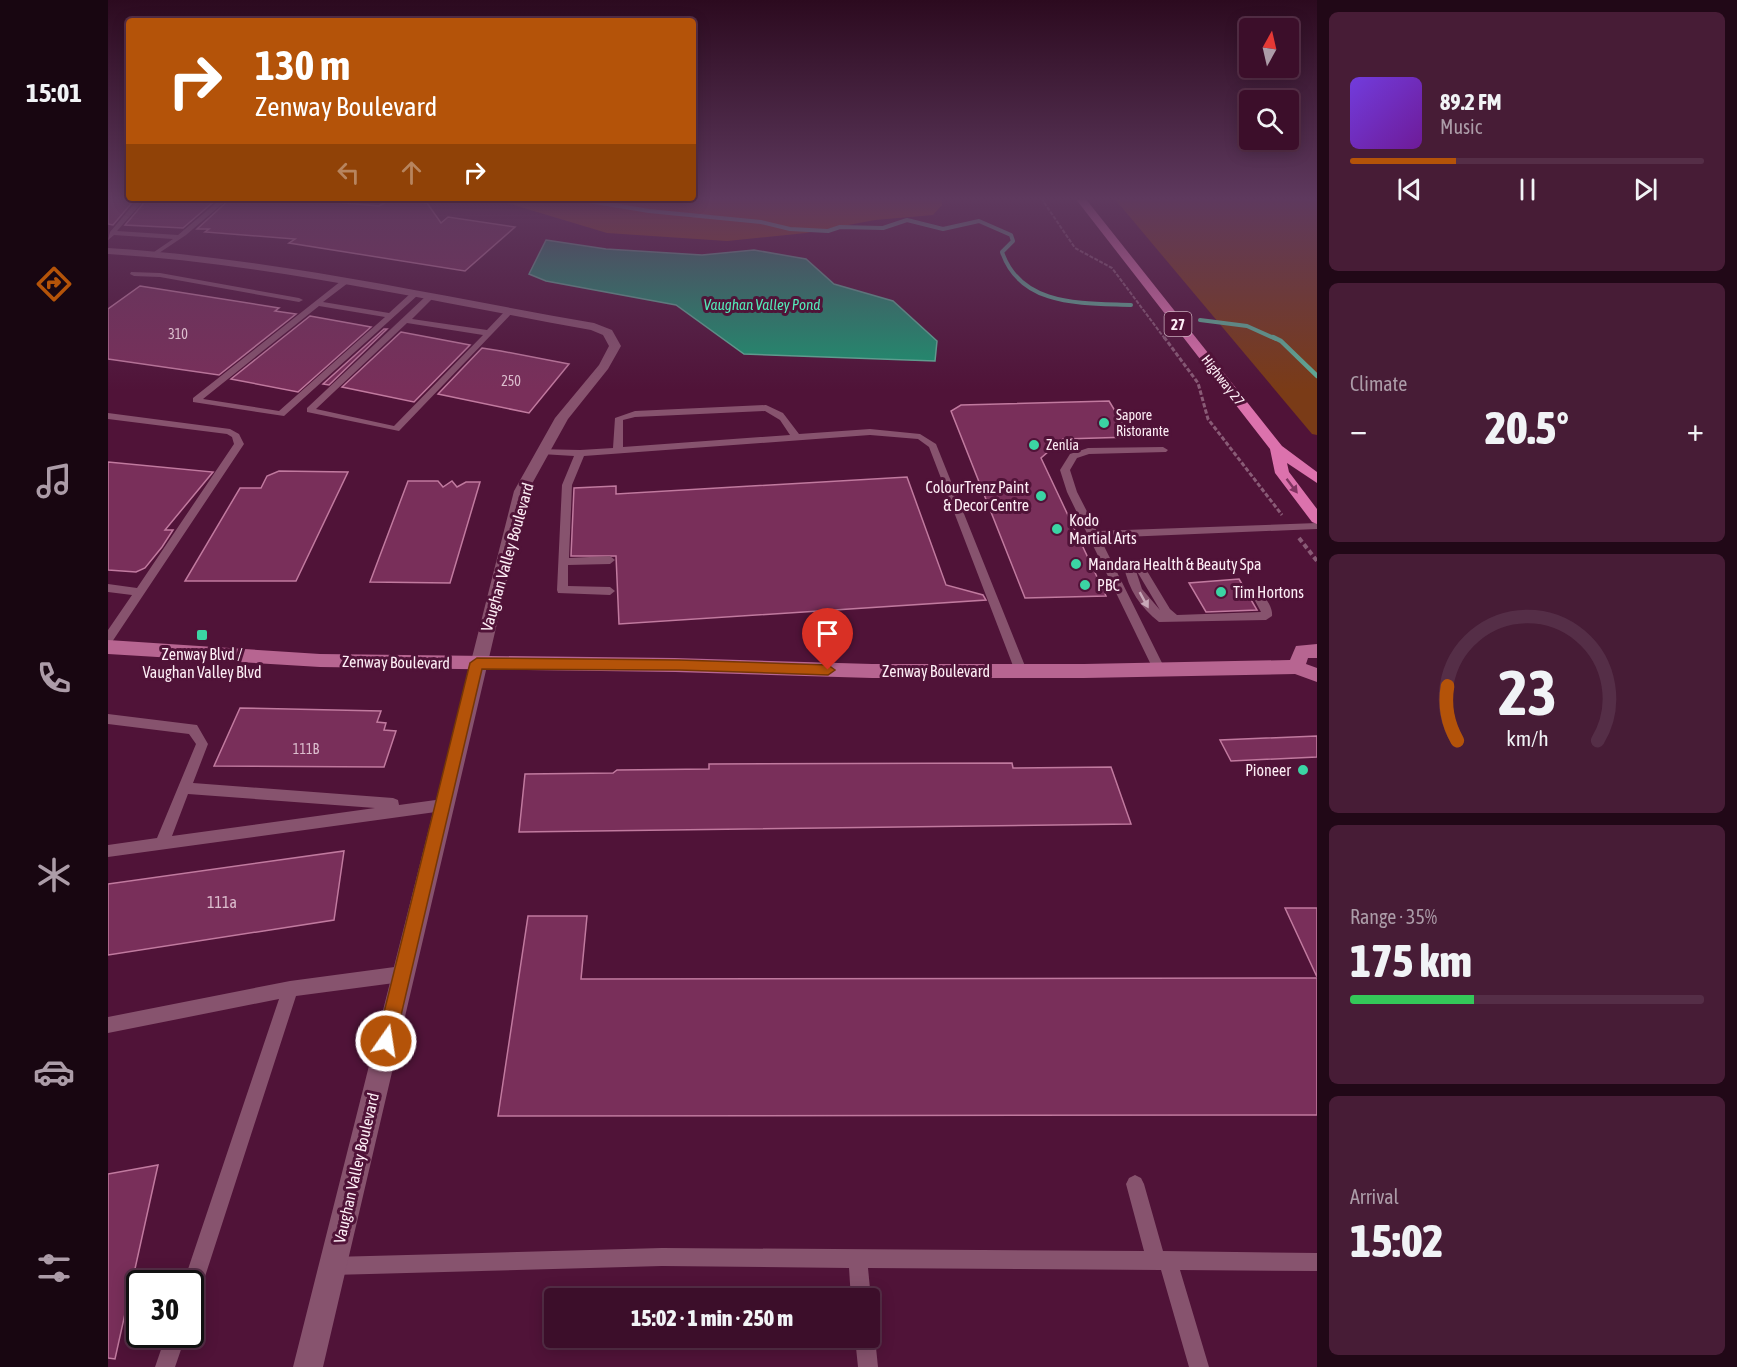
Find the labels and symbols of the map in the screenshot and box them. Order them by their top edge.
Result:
north arrow [1239,18,1299,78]
water label: Vaughan Valley Pond [704,296,820,313]
road number: 27 [1164,312,1192,336]
house number: 310 [168,326,188,342]
street label: Highway 27 [1198,352,1248,408]
house number: 250 [501,373,521,389]
place label: Sapore Ristorante [1116,407,1169,439]
marker: Sapore Ristorante [1097,416,1111,430]
place label: Zenlia [1046,437,1079,453]
marker: Zenlia [1027,438,1041,452]
place label: ColourTrenz Paint & Decor Centre [925,478,1029,514]
one-way arrow [1286,478,1298,494]
street label: Vaughan Valley Boulevard [477,481,538,634]
marker: ColourTrenz Paint & Decor Centre [1034,489,1048,503]
place label: Kodo Martial Arts [1069,511,1137,547]
marker: Kodo Martial Arts [1050,522,1064,536]
place label: Mandara Health & Beauty Spa [1088,555,1261,574]
marker: Mandara Health & Beauty Spa [1069,557,1083,571]
place label: PBC [1097,576,1120,594]
marker: PBC [1078,578,1092,592]
place label: Tim Hortons [1233,583,1304,601]
marker: Tim Hortons [1214,585,1228,599]
one-way arrow [1139,591,1149,608]
pin [802,608,853,670]
marker: Zenway Blvd / Vaughan Valley Blvd [195,628,209,642]
place label: Zenway Blvd / Vaughan Valley Blvd [142,645,262,682]
street label: Zenway Boulevard [342,652,450,673]
street label: Zenway Boulevard [882,662,990,681]
house number: 111B [293,741,320,757]
place label: Pioneer [1245,761,1291,779]
marker: Pioneer [1296,763,1310,777]
house number: 111a [207,893,237,911]
position arrow [354,1009,418,1073]
street label: Vaughan Valley Boulevard [330,1091,383,1245]
speed limit sign: 30 [126,1270,204,1348]

